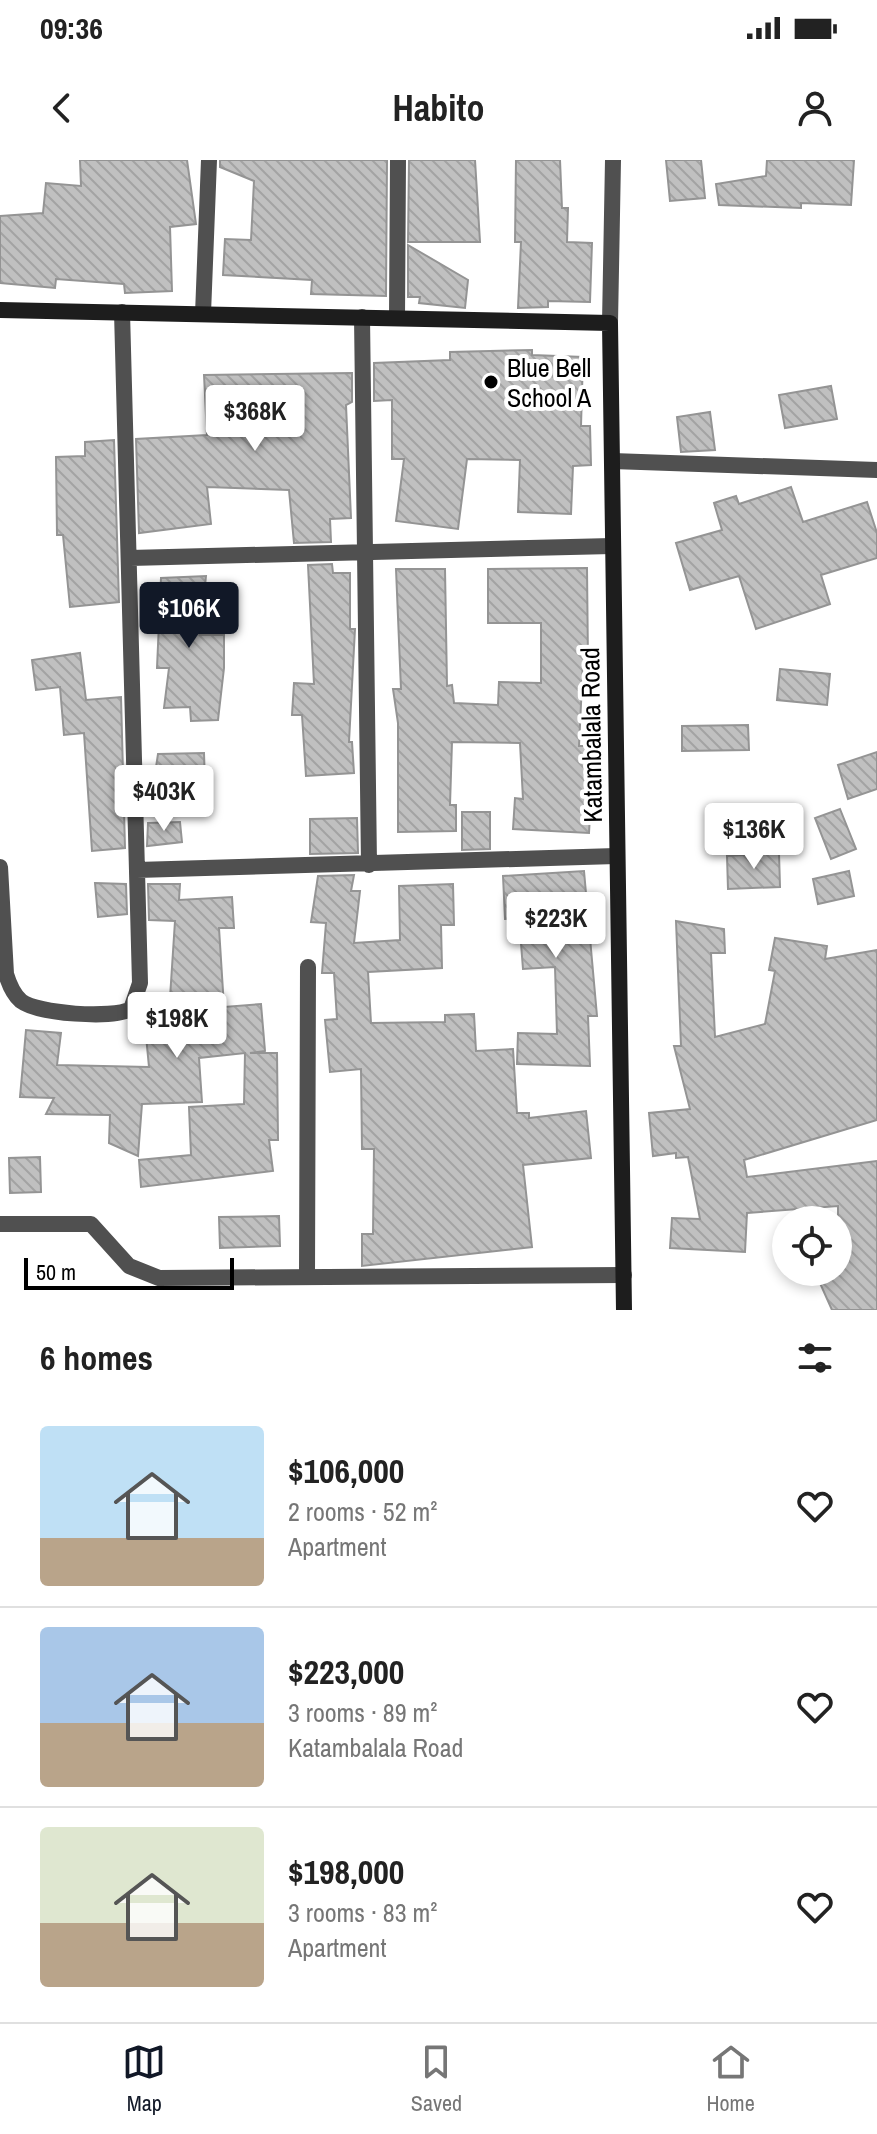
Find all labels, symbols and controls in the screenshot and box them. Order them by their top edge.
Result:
text: 09:36 [40,8,103,48]
text: Habito [393,84,484,132]
icon: back [40,86,84,130]
icon: person [793,86,837,130]
place label: Blue Bell School A [507,350,592,415]
marker: Blue Bell School A [482,373,500,391]
pin: $368K [199,385,311,453]
text: $368K [224,393,286,428]
pin: $106K [133,582,245,650]
text: $106K [158,590,220,625]
street label: Katambalala Road [572,647,610,823]
pin: $403K [108,765,220,833]
text: $403K [133,773,195,808]
pin: $136K [698,803,810,871]
text: $136K [723,811,785,846]
pin: $223K [500,892,612,960]
text: $223K [525,900,587,935]
pin: $198K [121,992,233,1060]
text: $198K [146,1000,208,1035]
map controls [772,1206,852,1286]
button: locate [772,1206,852,1286]
scale bar [24,1254,234,1290]
text: 50 m [36,1257,76,1287]
text: 6 homes [40,1335,153,1381]
icon: filters [793,1336,837,1380]
text: $106,000 [288,1448,404,1494]
icon: home [104,1458,200,1554]
icon: heart [793,1484,837,1528]
text: 2 rooms · 52 m² [288,1494,437,1529]
text: Apartment [288,1529,386,1564]
text: $223,000 [288,1649,404,1695]
icon: home [104,1659,200,1755]
icon: heart [793,1685,837,1729]
text: 3 rooms · 89 m² [288,1695,437,1730]
text: Katambalala Road [288,1730,463,1765]
text: $198,000 [288,1849,404,1895]
icon: home [104,1859,200,1955]
icon: heart [793,1885,837,1929]
text: 3 rooms · 83 m² [288,1895,437,1930]
text: Apartment [288,1930,386,1965]
tab: Map [122,2040,166,2118]
tab: Saved [411,2040,462,2118]
tab: Home [707,2040,755,2118]

